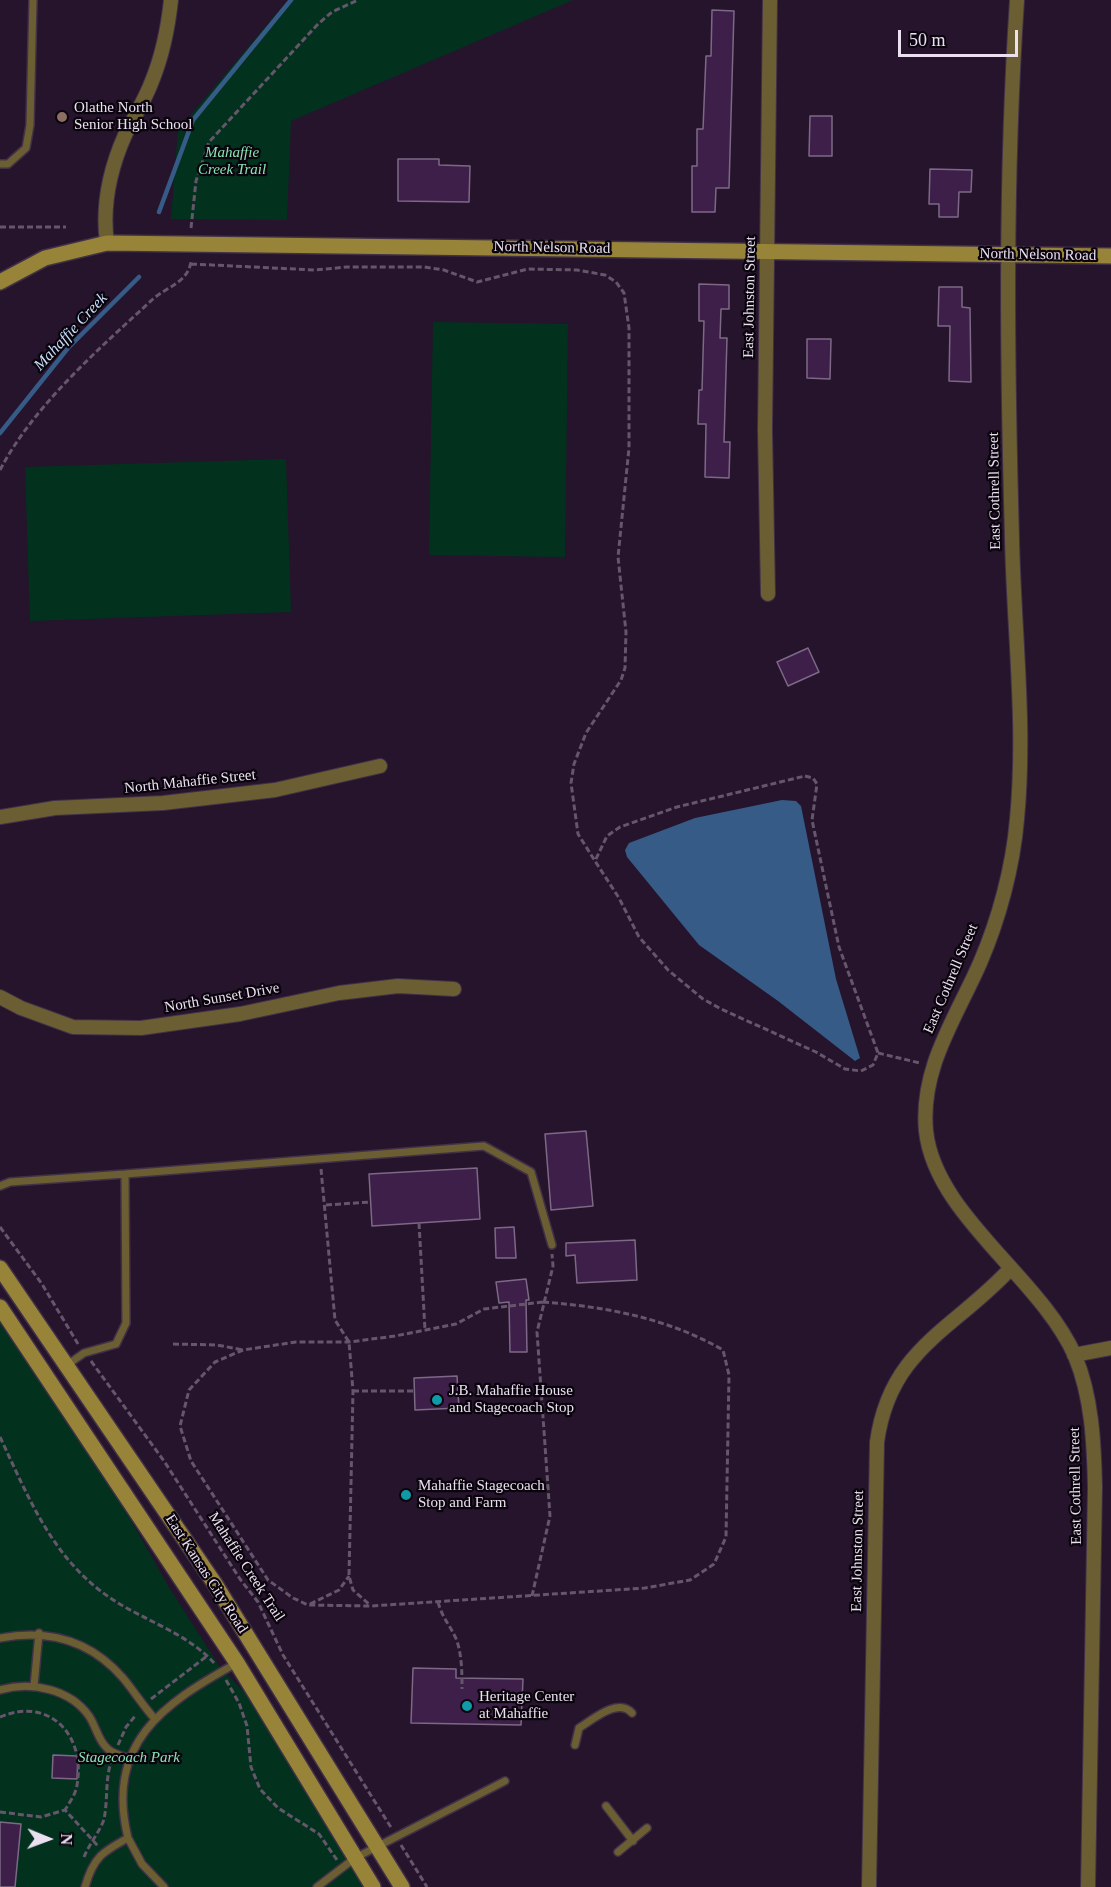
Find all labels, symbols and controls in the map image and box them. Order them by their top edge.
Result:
scale bar [901,18,1021,56]
text: 50 m [909,30,946,50]
place label: Olathe North Senior High School [74,99,192,134]
marker: Olathe North Senior High School [55,110,69,124]
park label: Mahaffie Creek Trail [198,144,266,179]
street label: East Johnston Street [740,236,760,358]
street label: North Nelson Road [494,238,610,258]
street label: North Nelson Road [980,245,1096,265]
water label: Mahaffie Creek [30,289,112,375]
street label: East Cothrell Street [985,432,1005,550]
street label: North Mahaffie Street [123,766,257,798]
street label: East Cothrell Street [920,921,982,1037]
street label: North Sunset Drive [163,979,281,1017]
place label: J.B. Mahaffie House and Stagecoach Stop [449,1382,574,1417]
marker: J.B. Mahaffie House and Stagecoach Stop [430,1393,444,1407]
street label: East Cothrell Street [1066,1427,1086,1545]
place label: Mahaffie Stagecoach Stop and Farm [418,1477,545,1512]
marker: Mahaffie Stagecoach Stop and Farm [399,1488,413,1502]
street label: East Johnston Street [848,1490,868,1612]
street label: Mahaffie Creek Trail [204,1509,288,1625]
street label: East Kansas City Road [161,1511,251,1637]
place label: Heritage Center at Mahaffie [479,1688,574,1723]
marker: Heritage Center at Mahaffie [460,1699,474,1713]
park label: Stagecoach Park [78,1749,180,1767]
north arrow [18,1809,78,1869]
text: N [58,1833,75,1845]

